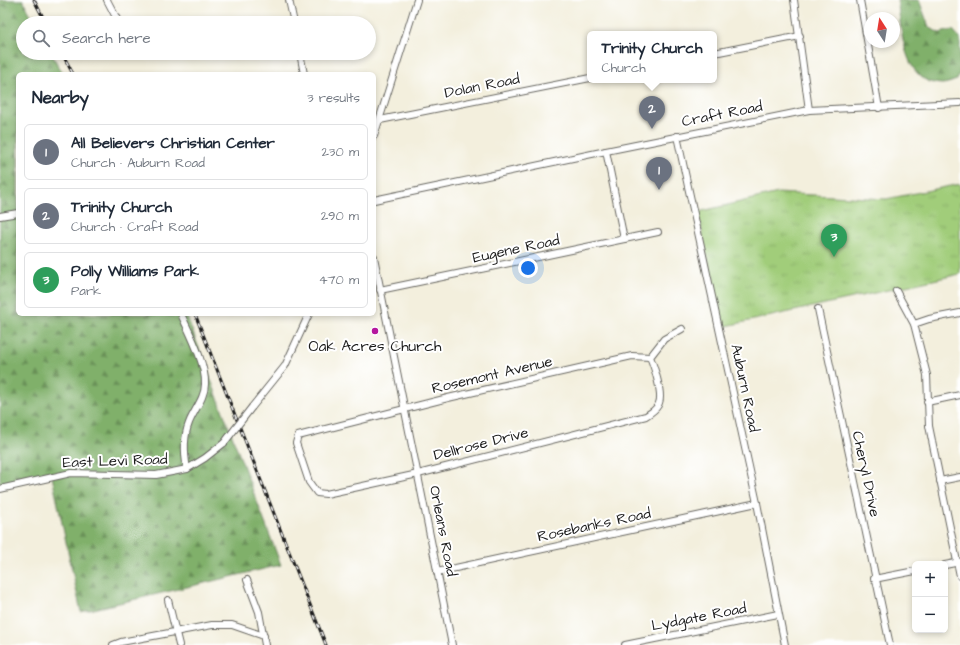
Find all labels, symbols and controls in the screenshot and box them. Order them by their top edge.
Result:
north arrow [864,12,900,48]
search box [16,16,376,60]
icon: search [30,27,52,49]
text: Search here [62,28,151,49]
popup [587,31,717,83]
text: Trinity Church [602,38,702,59]
text: Church [602,59,646,77]
street label: Dolan Road [443,68,522,104]
text: Nearby [32,86,89,110]
text: 3 results [307,89,360,107]
pin: 2 [639,96,665,129]
street label: Craft Road [680,96,765,132]
text: All Believers Christian Center [71,133,275,154]
text: 1 [45,143,47,161]
text: 230 m [321,143,359,161]
text: Church · Auburn Road [71,154,205,172]
pin: 1 [646,157,672,190]
text: Trinity Church [71,197,172,218]
text: 2 [42,207,50,225]
text: 290 m [321,207,359,225]
text: Church · Craft Road [71,218,198,236]
pin: 3 [821,224,847,257]
street label: Eugene Road [471,229,562,269]
your location [518,258,538,278]
text: Polly Williams Park [71,261,199,282]
text: 3 [43,271,49,289]
text: 470 m [319,271,359,289]
text: Park [71,282,101,300]
marker: Oak Acres Church [370,326,380,336]
place label: Oak Acres Church [309,336,442,357]
street label: Auburn Road [725,342,765,434]
street label: Rosemont Avenue [430,351,554,399]
street label: Dellrose Drive [431,422,531,466]
street label: Cheryl Drive [846,429,885,519]
street label: East Levi Road [62,449,168,473]
street label: Orleans Road [424,484,462,578]
street label: Rosebanks Road [535,503,653,547]
map controls [912,561,948,633]
button: + [912,561,948,597]
street label: Lydgate Road [650,597,749,637]
button: − [912,597,948,633]

